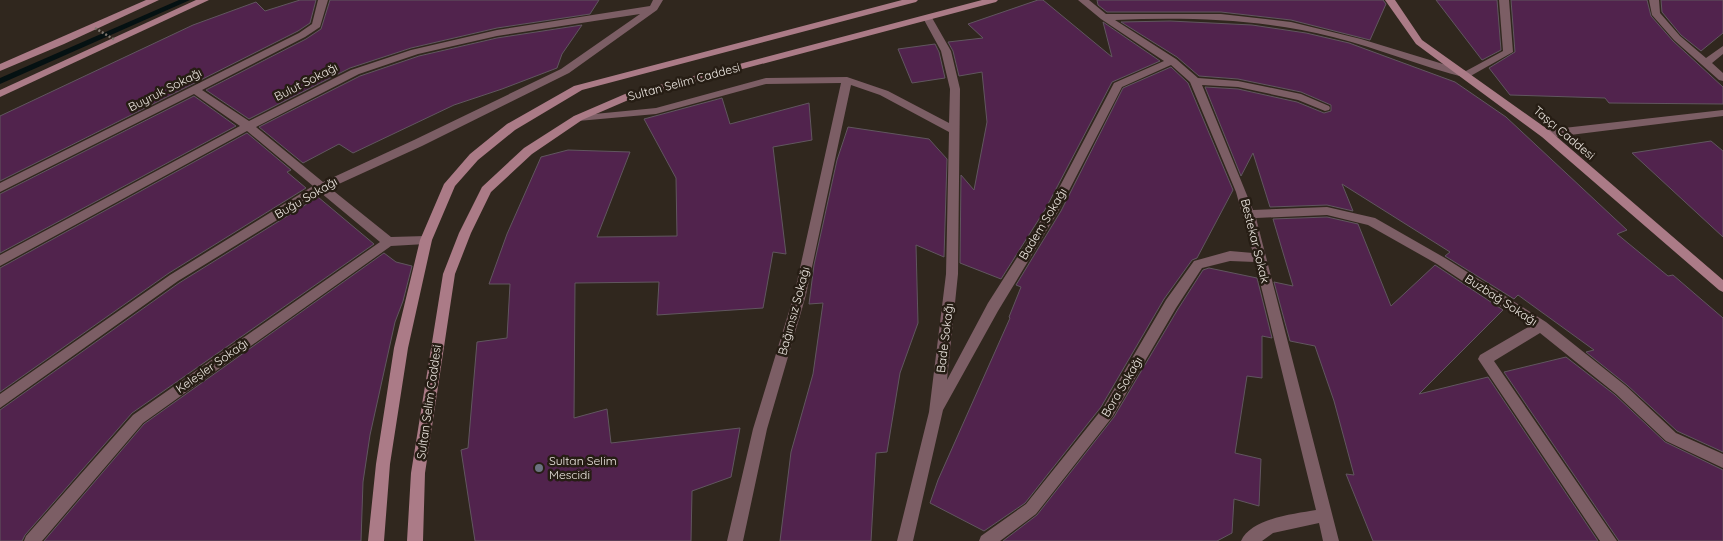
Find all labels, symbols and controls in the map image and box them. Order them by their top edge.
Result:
street label: Bulut Sokağı [272,59,340,104]
street label: Sultan Selim Caddesi [626,59,742,104]
street label: Buyruk Sokağı [126,65,204,114]
street label: Taşçı Caddesi [1531,103,1598,163]
street label: Buğu Sokağı [272,174,340,222]
street label: Badem Sokağı [1015,185,1070,262]
street label: Bestekar Sokak [1238,197,1273,285]
street label: Bağımsız Sokağı [774,265,813,357]
street label: Buzbağ Sokağı [1462,271,1540,329]
street label: Bade Sokağı [933,302,956,374]
street label: Keleşler Sokağı [173,335,251,396]
street label: Sultan Selim Caddesi [413,344,444,460]
street label: Bora Sokağı [1098,354,1145,420]
place label: Sultan Selim Mescidi [549,453,617,482]
marker: Sultan Selim Mescidi [533,462,545,474]

